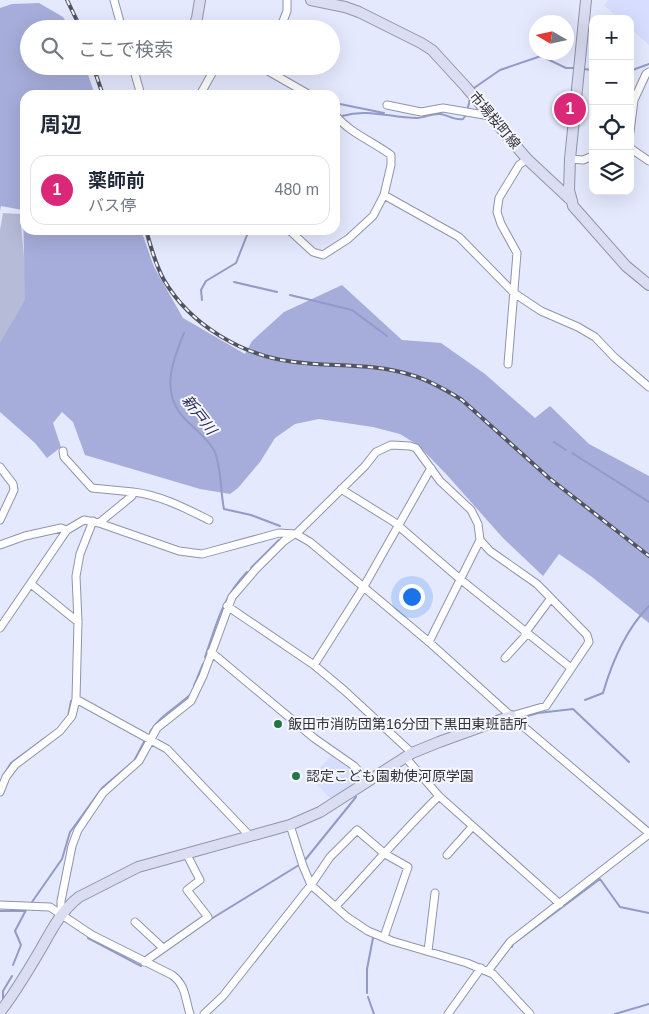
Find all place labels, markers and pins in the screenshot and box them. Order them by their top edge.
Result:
pin: 1 [554,90,586,128]
place label: 飯田市消防団第16分団下黒田東班詰所 [288,716,528,732]
marker: 飯田市消防団第16分団下黒田東班詰所 [272,718,284,730]
place label: 認定こども園勅使河原学園 [306,768,474,784]
marker: 認定こども園勅使河原学園 [290,770,302,782]

